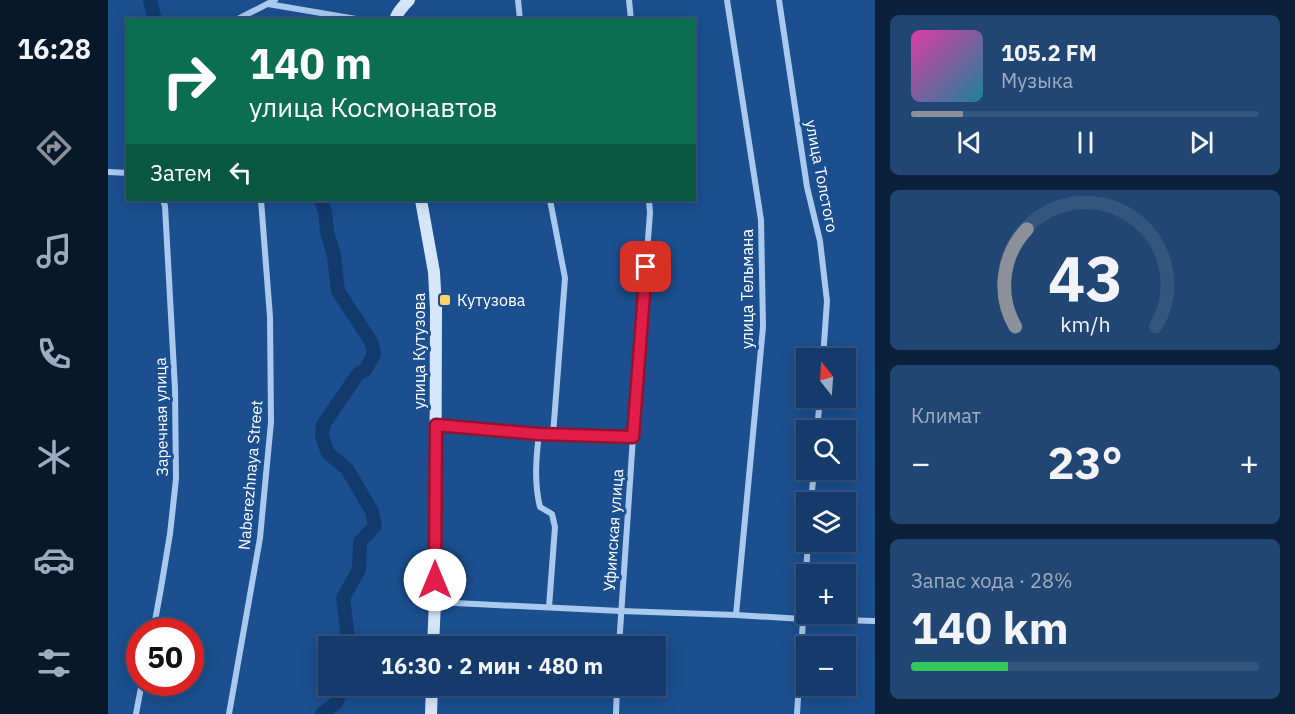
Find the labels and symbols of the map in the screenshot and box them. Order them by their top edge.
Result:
street label: улица Толстого [801,118,843,234]
street label: улица Тельмана [737,229,757,349]
pin [620,241,671,292]
place label: Кутузова [457,290,526,310]
street label: улица Кутузова [409,292,429,409]
marker: Кутузова [438,293,452,307]
north arrow [796,348,856,408]
street label: Заречная улица [150,357,172,477]
street label: Naberezhnaya Street [233,399,267,551]
street label: Уфимская улица [599,468,627,592]
position arrow [403,548,467,612]
speed limit sign: 50 [126,618,204,696]

